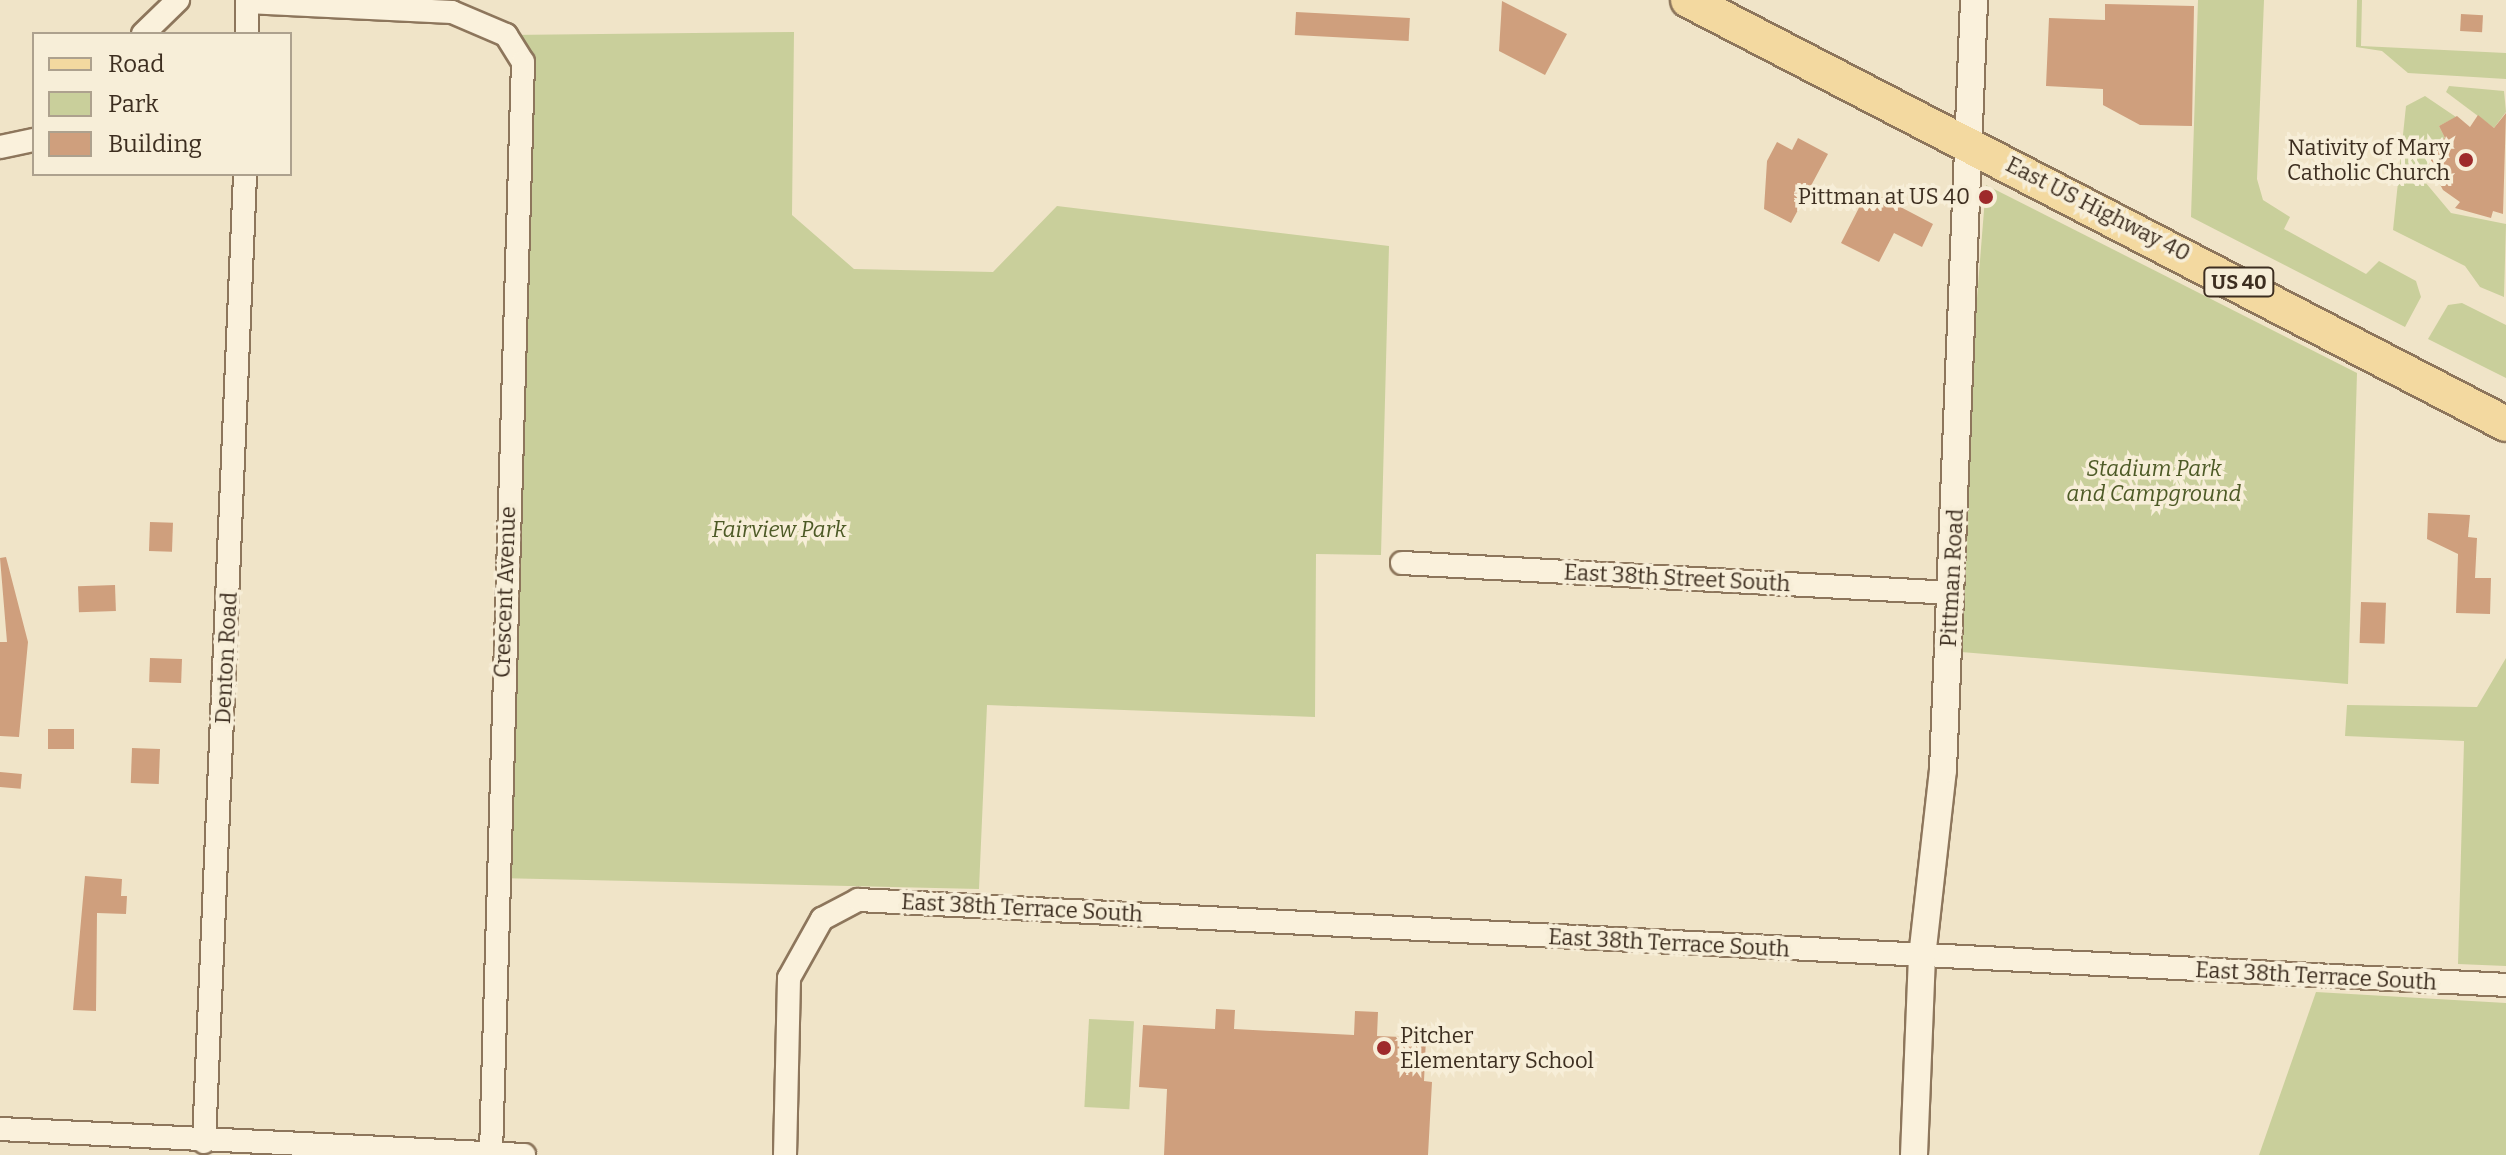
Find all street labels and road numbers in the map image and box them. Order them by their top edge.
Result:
street label: East US Highway 40 [2002,151,2194,267]
road number: US 40 [2203,266,2275,298]
street label: Crescent Avenue [489,506,521,678]
street label: Pittman Road [1935,508,1969,648]
street label: East 38th Street South [1563,559,1791,597]
street label: Denton Road [209,591,243,725]
street label: East 38th Terrace South [901,888,1143,928]
street label: East 38th Terrace South [1548,923,1790,963]
street label: East 38th Terrace South [2195,956,2437,996]

